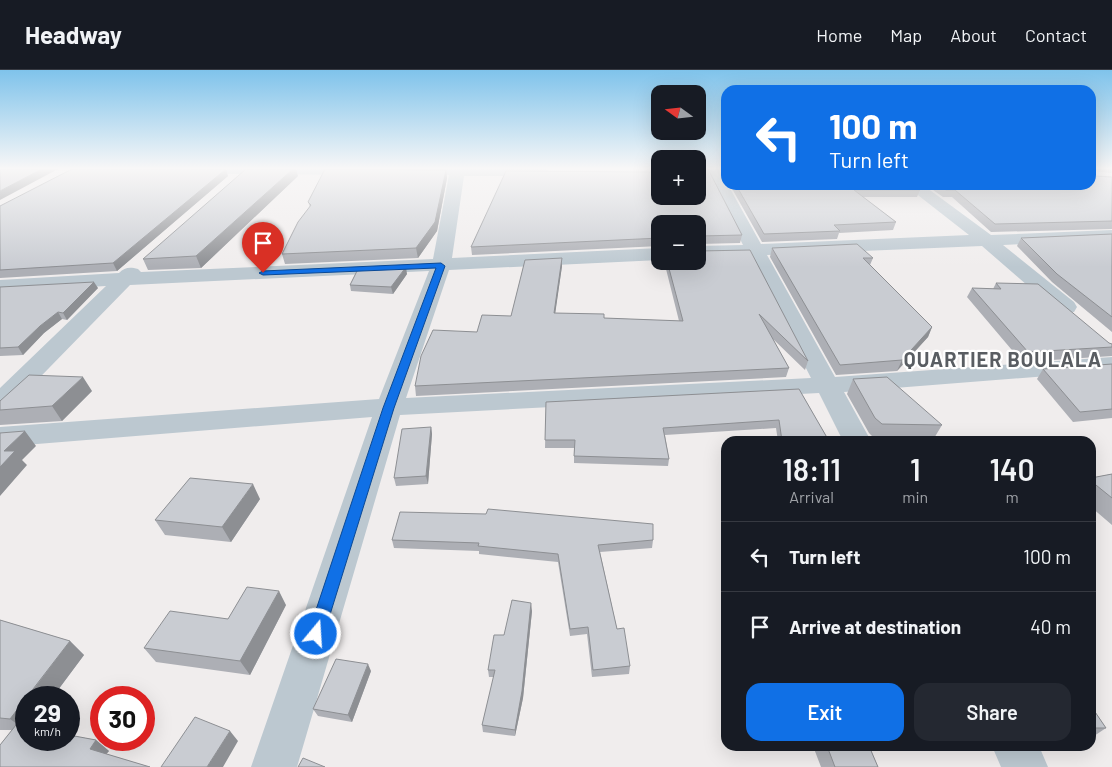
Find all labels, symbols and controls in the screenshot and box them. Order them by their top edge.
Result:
text: Headway [25,20,122,49]
text: Home [816,24,862,46]
text: Map [890,24,922,46]
text: About [950,24,997,46]
text: Contact [1025,24,1087,46]
north arrow [651,85,706,140]
map controls [651,85,706,270]
text: 100 m [829,104,918,146]
icon: left [746,105,811,170]
text: Turn left [829,146,909,172]
button: + [651,150,706,205]
button: − [651,215,706,270]
pin [242,222,284,273]
icon: arrive [249,229,277,257]
district label: QUARTIER BOULALA [904,347,1102,371]
text: 18:11 [782,451,841,487]
text: 1 [910,451,920,487]
text: 140 [989,451,1035,487]
text: Arrival [789,487,834,506]
text: min [902,487,928,506]
text: m [1005,487,1019,506]
icon: left [746,543,774,571]
text: Turn left [789,545,860,568]
text: 100 m [1023,545,1071,568]
position arrow [289,607,341,659]
icon: arrive [746,613,774,641]
text: Arrive at destination [789,615,961,638]
text: 40 m [1030,615,1071,638]
button: Exit [746,683,904,741]
button: Share [914,683,1071,741]
speed limit sign: 30 [90,686,155,751]
text: 29 [34,697,61,727]
text: km/h [34,724,61,738]

